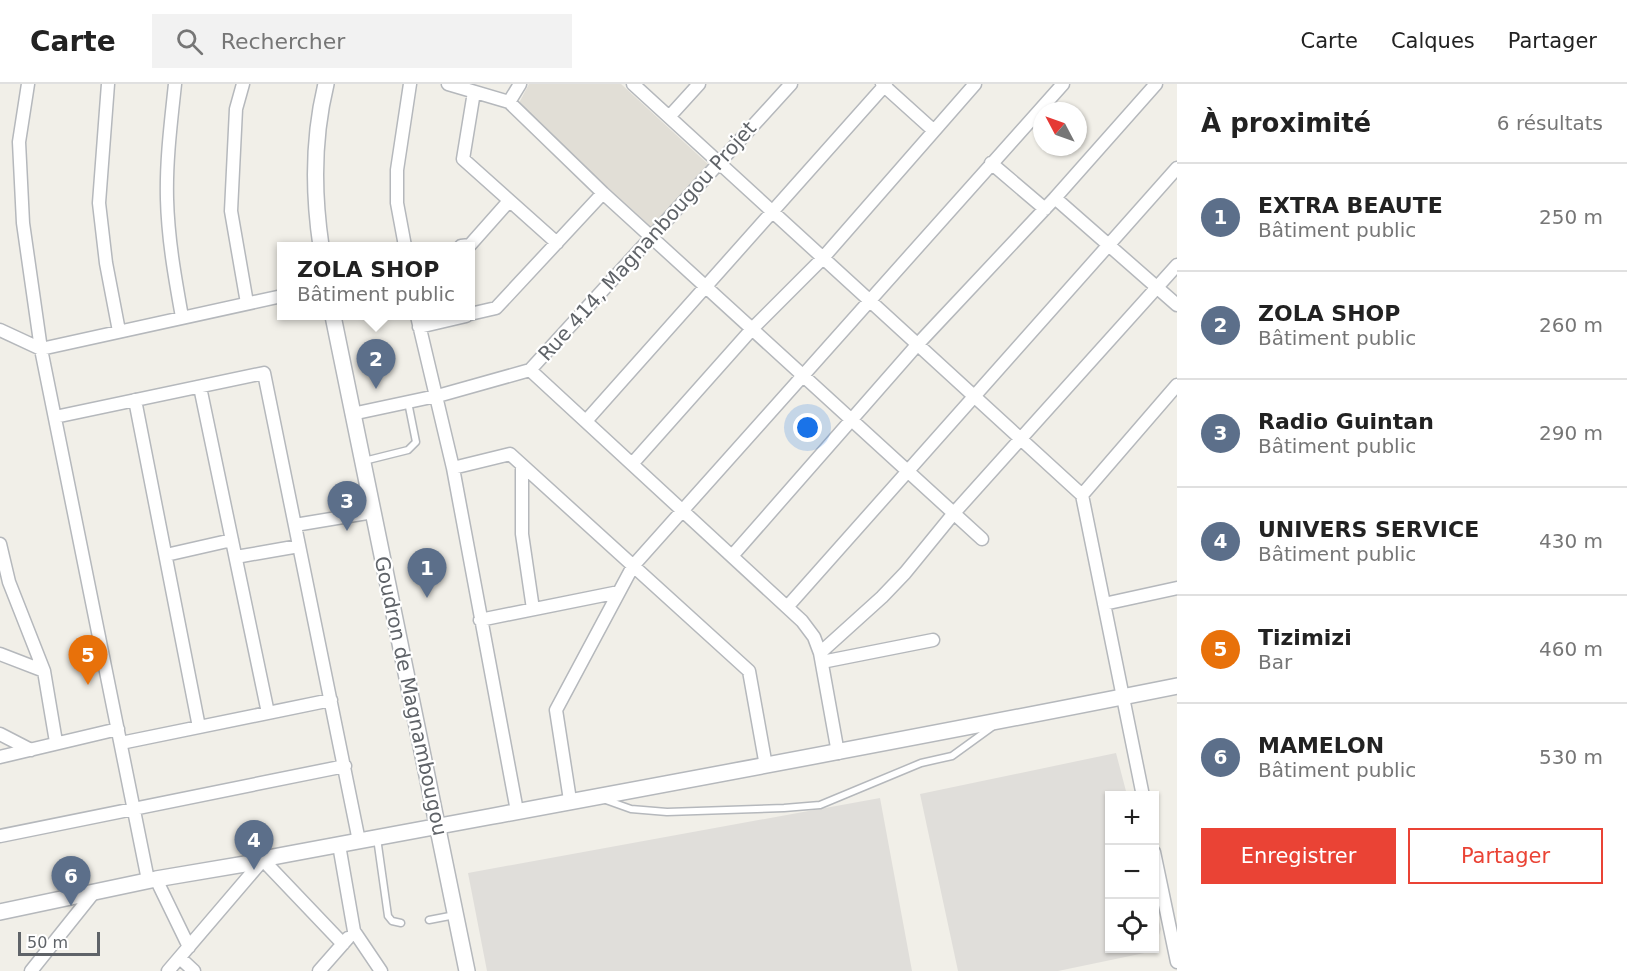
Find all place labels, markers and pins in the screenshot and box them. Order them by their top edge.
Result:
pin: 2 [356,340,395,389]
pin: 3 [328,482,366,531]
pin: 1 [408,548,446,598]
pin: 5 [68,636,107,685]
pin: 4 [234,820,274,870]
pin: 6 [52,856,90,906]

